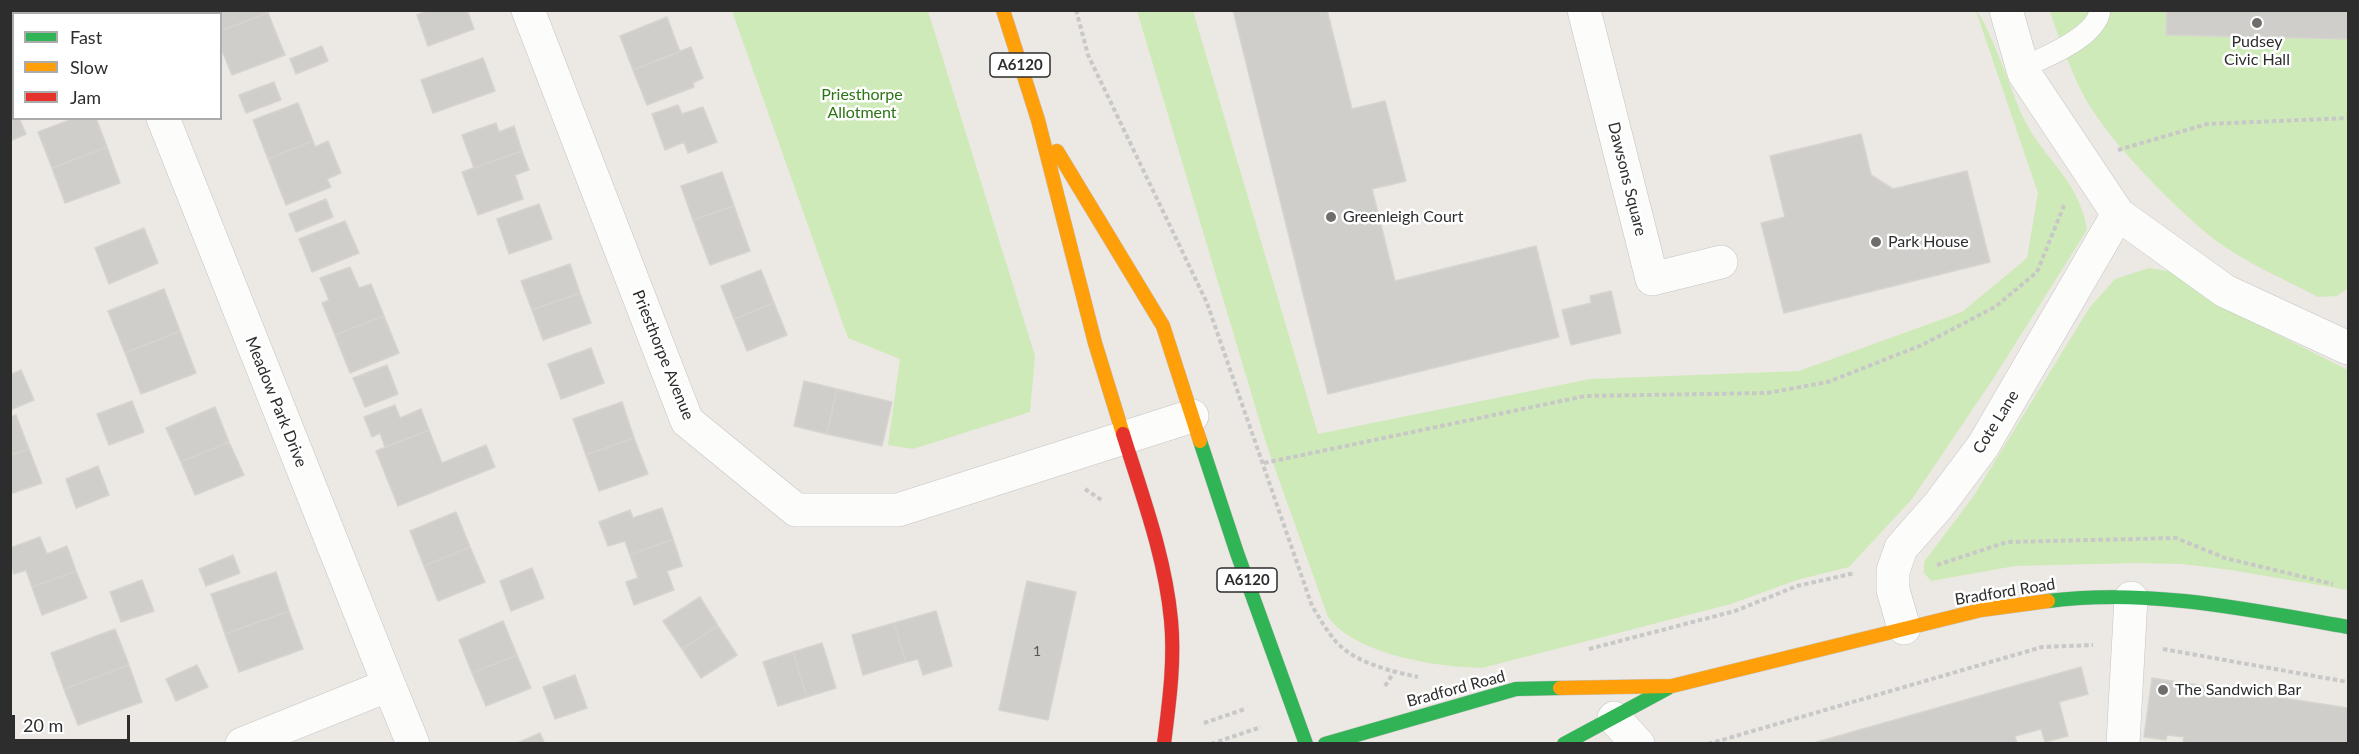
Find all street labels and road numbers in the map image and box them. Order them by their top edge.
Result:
road number: A6120 [990,53,1050,77]
street label: Dawsons Square [1604,120,1650,238]
street label: Priesthorpe Avenue [628,287,698,423]
street label: Meadow Park Drive [241,334,311,470]
street label: Cote Lane [1969,387,2023,457]
road number: A6120 [1217,568,1277,592]
street label: Bradford Road [1953,575,2057,609]
street label: Bradford Road [1405,667,1507,711]

